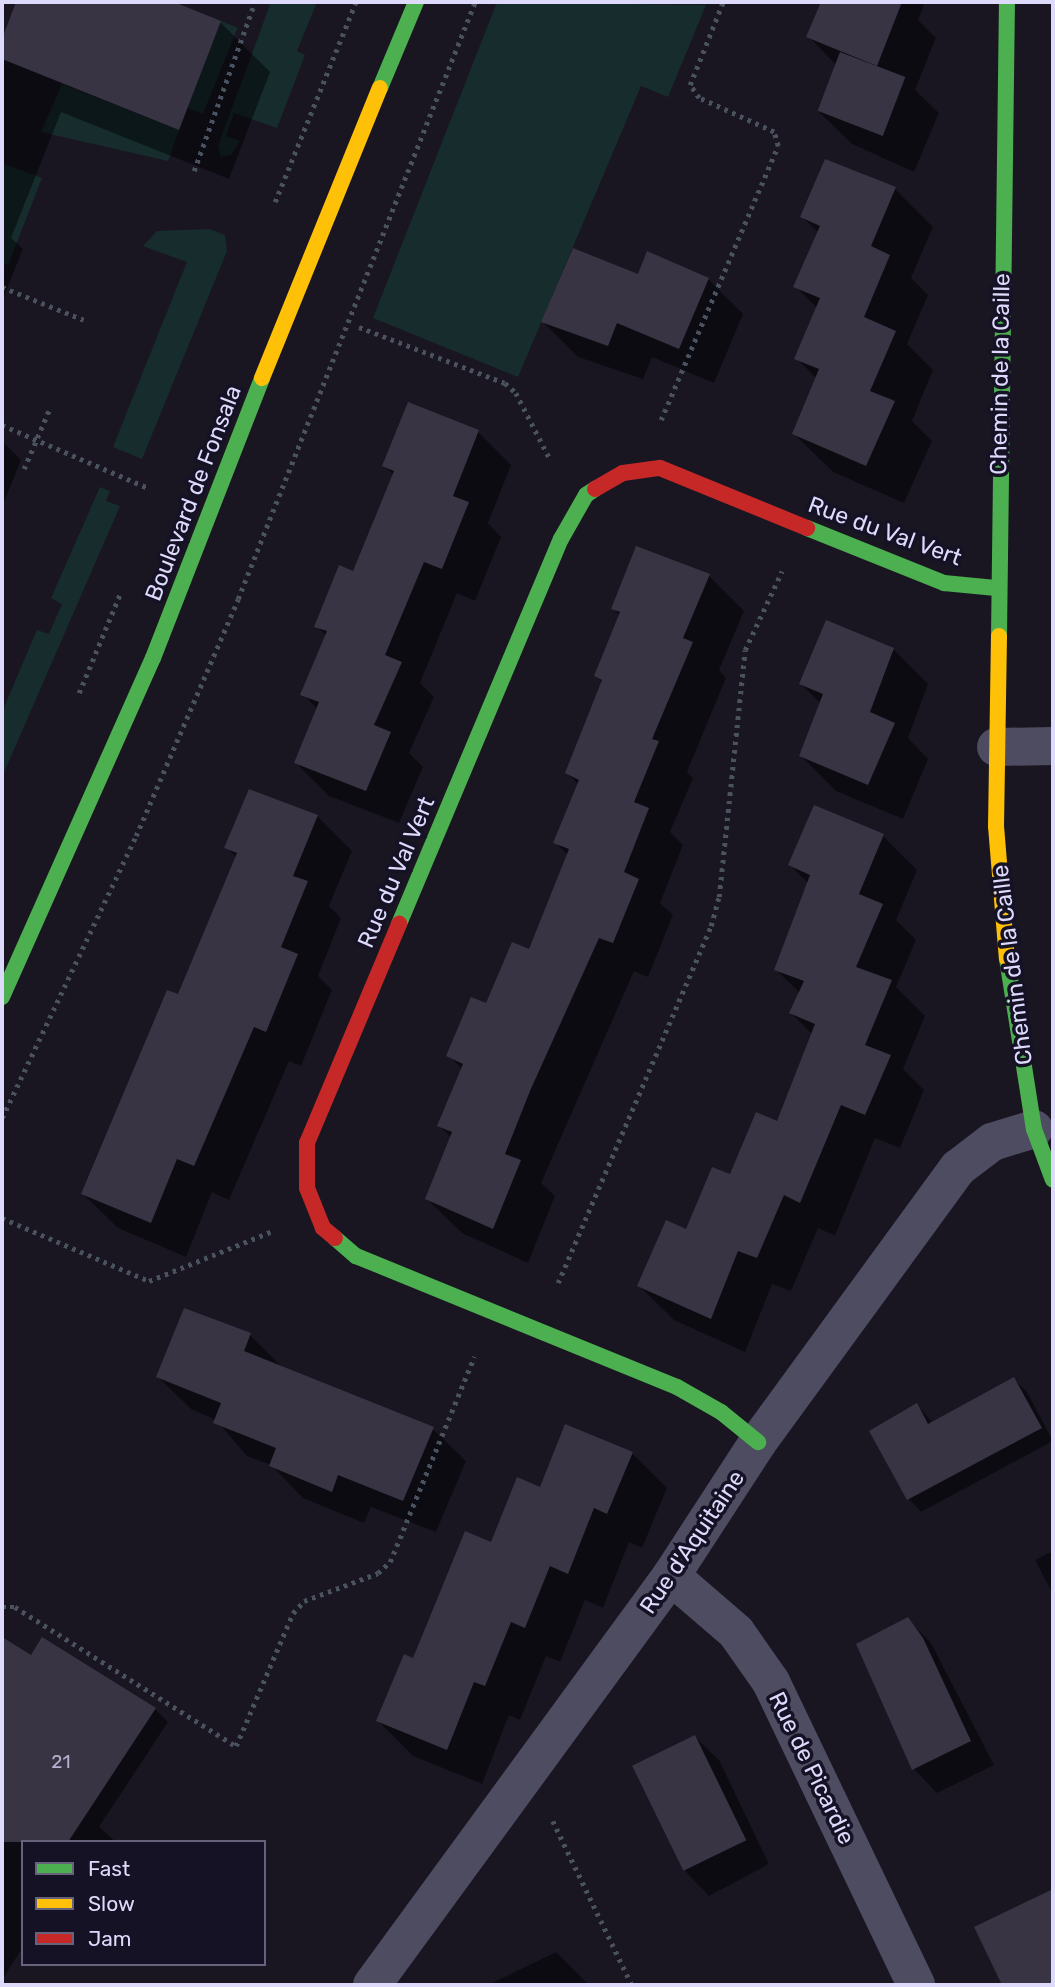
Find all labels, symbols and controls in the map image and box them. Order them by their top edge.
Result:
street label: Chemin de la Caille [984,273,1016,475]
street label: Boulevard de Fonsala [139,381,247,605]
street label: Rue du Val Vert [804,490,966,572]
street label: Rue du Val Vert [351,792,441,952]
street label: Chemin de la Caille [986,863,1038,1067]
street label: Rue d'Aquitaine [634,1465,750,1619]
street label: Rue de Picardie [763,1687,861,1849]
house number: 21 [51,1751,71,1773]
legend [21,1840,266,1966]
text: Fast [88,1856,130,1881]
text: Slow [88,1891,135,1916]
text: Jam [88,1926,132,1951]

